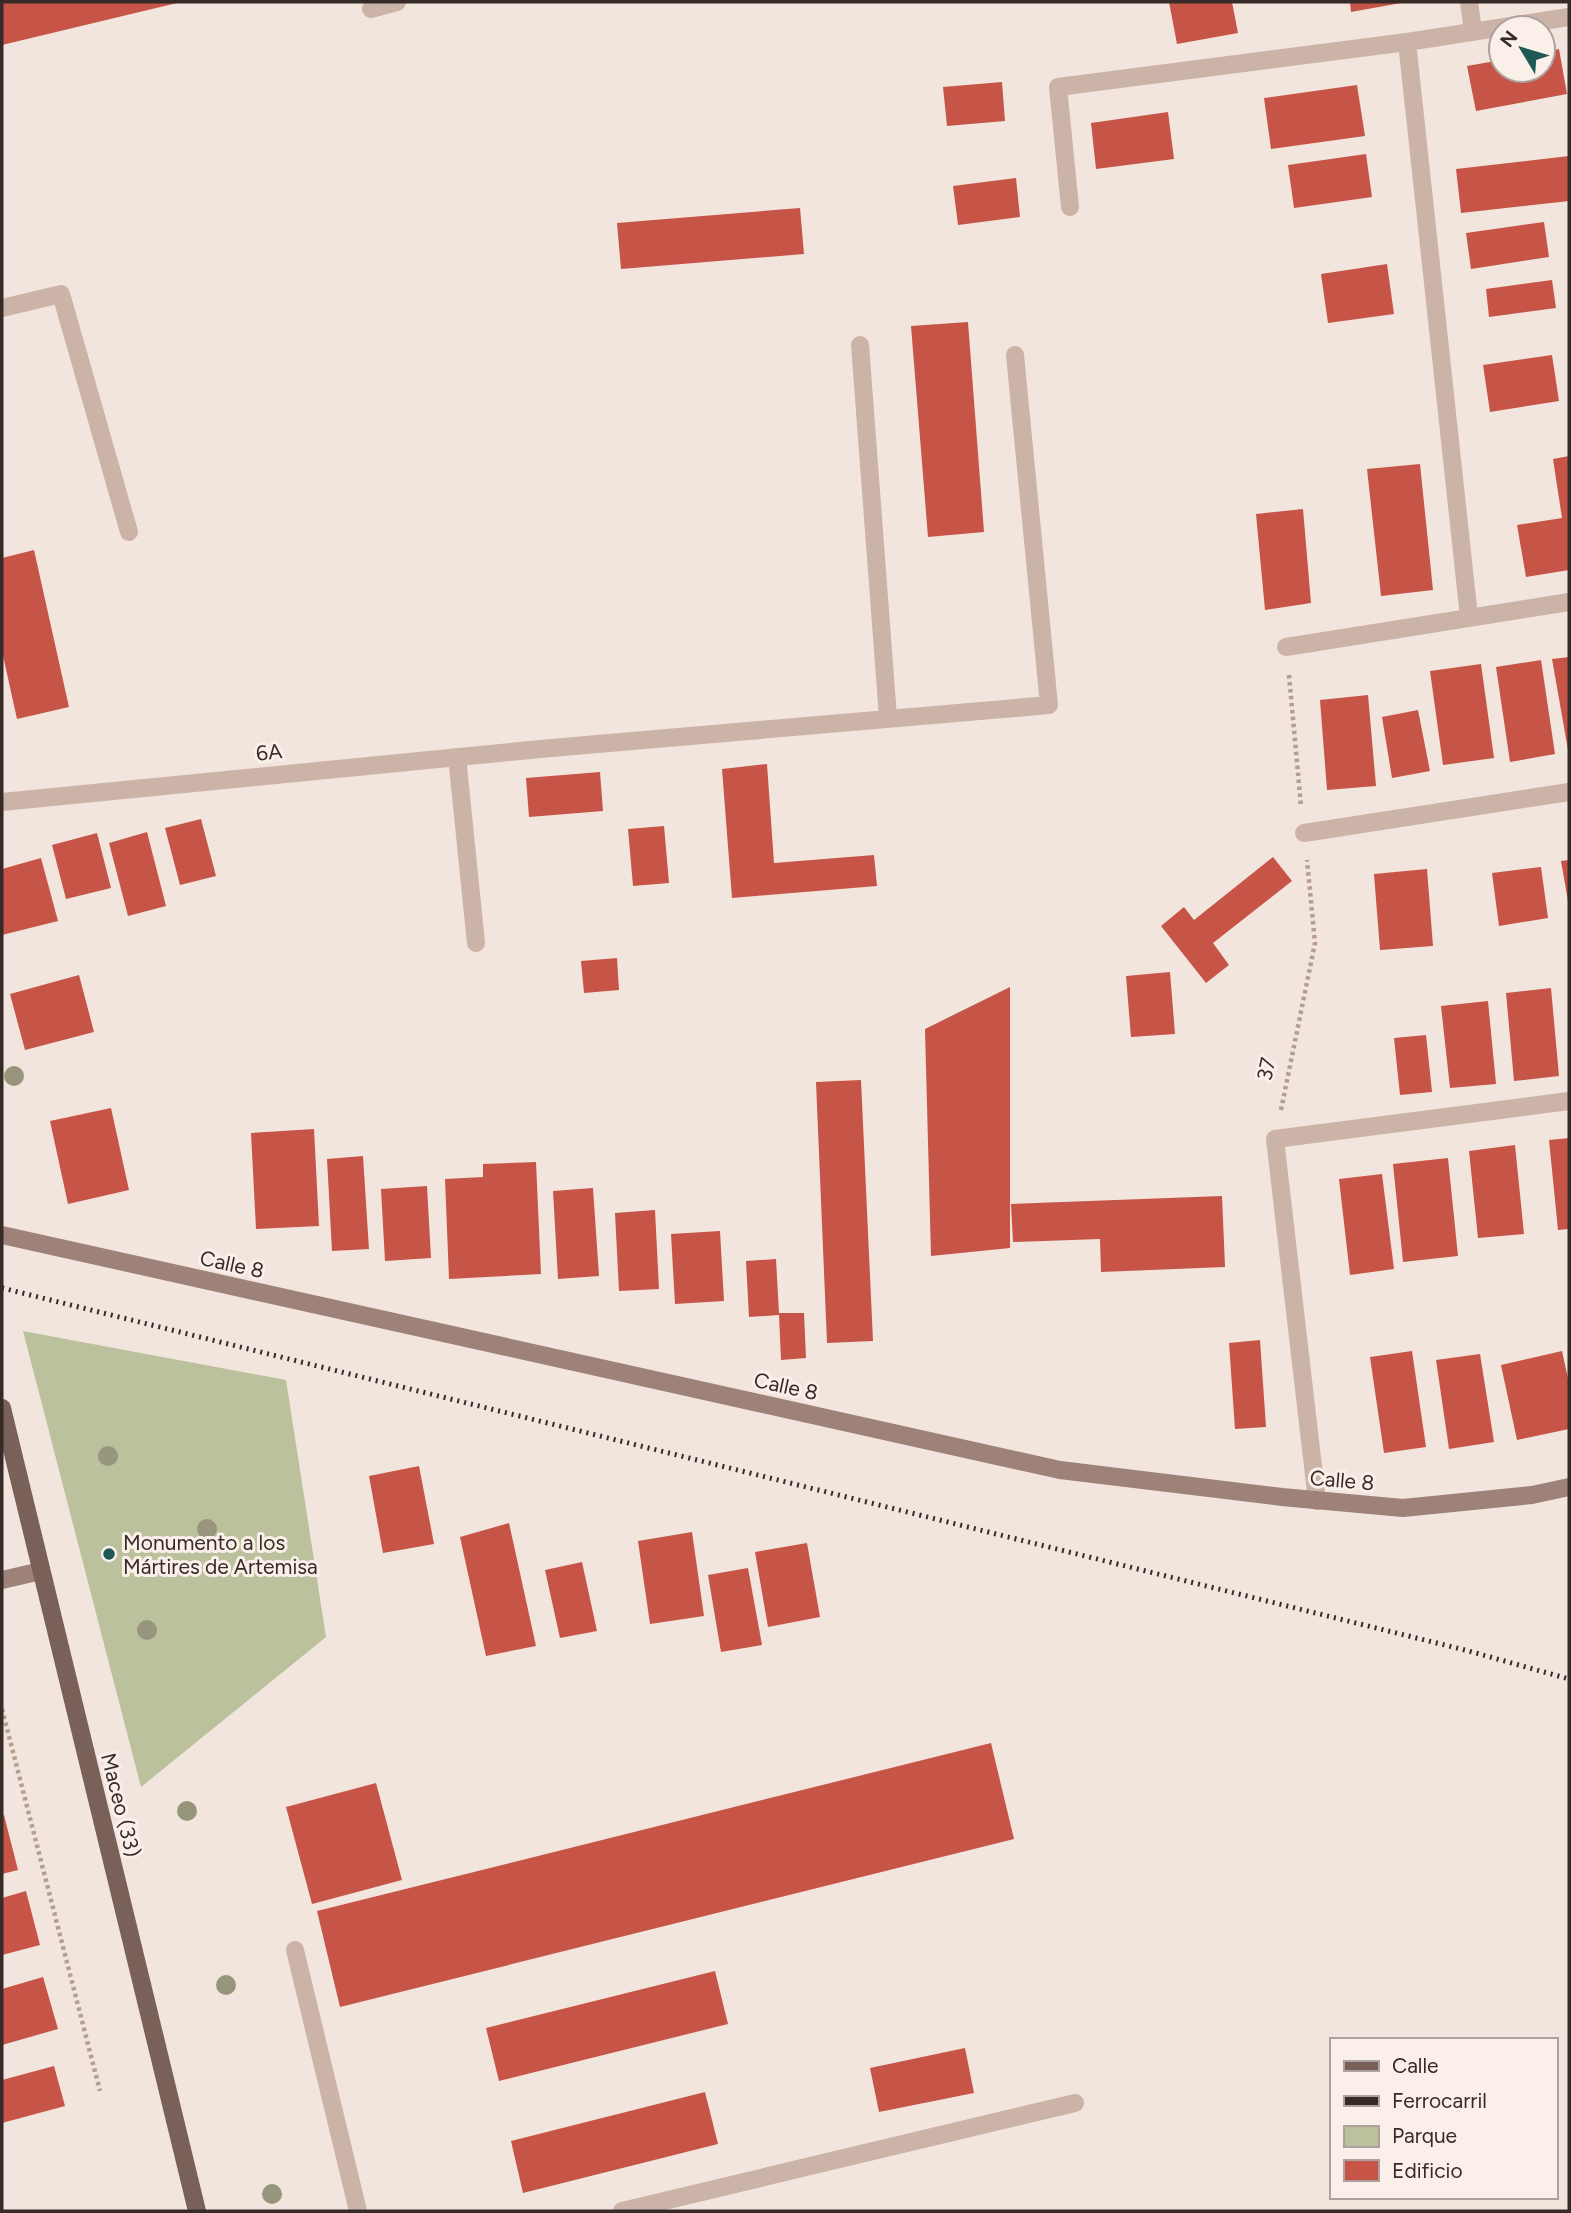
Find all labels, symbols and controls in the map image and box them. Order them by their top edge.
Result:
north arrow [1487,14,1557,84]
text: N [1495,26,1523,52]
street label: 6A [255,738,283,766]
street label: 37 [1251,1055,1281,1083]
street label: Calle 8 [198,1245,266,1283]
street label: Calle 8 [752,1367,820,1405]
street label: Calle 8 [1309,1465,1375,1495]
place label: Monumento a los Mártires de Artemisa [123,1530,318,1579]
marker: Monumento a los Mártires de Artemisa [101,1546,117,1562]
street label: Maceo (33) [96,1750,146,1860]
legend [1330,2038,1557,2199]
text: Calle [1392,2053,1439,2078]
text: Ferrocarril [1392,2088,1487,2113]
text: Parque [1392,2123,1457,2148]
text: Edificio [1392,2158,1463,2183]

